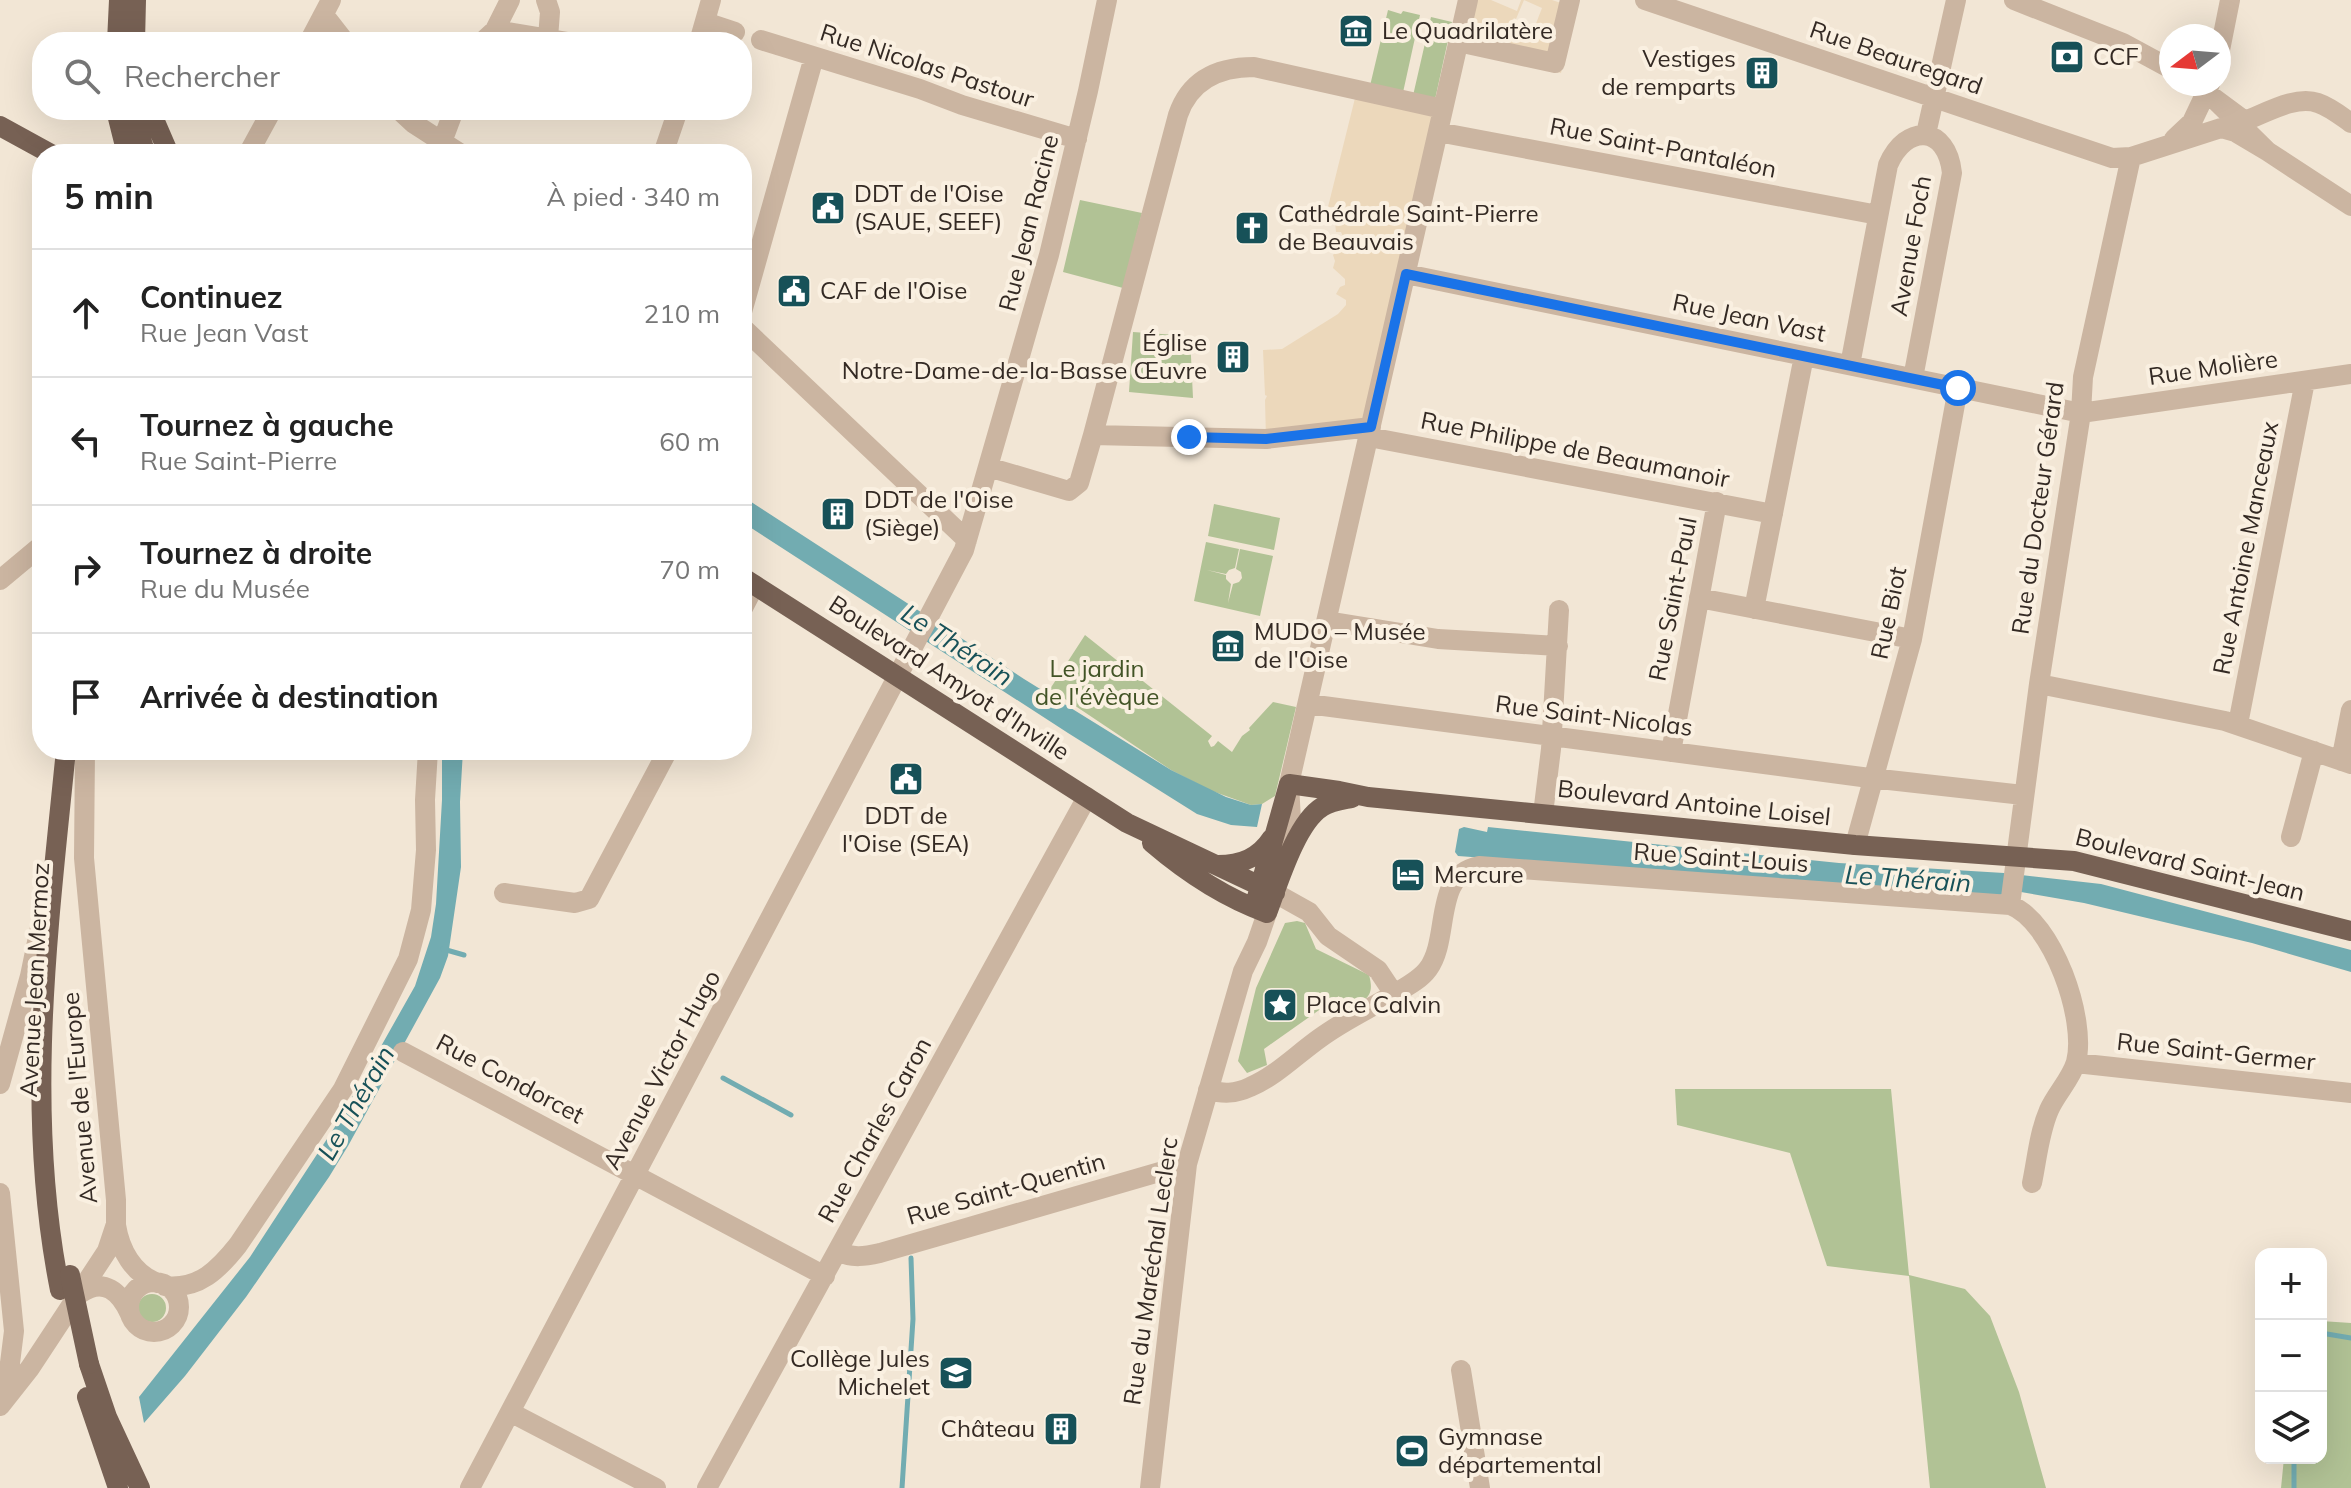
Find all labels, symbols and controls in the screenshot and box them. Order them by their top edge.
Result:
museum icon: Le Quadrilatère [1337,12,1375,50]
street label: Rue Beauregard [1806,13,1987,101]
place label: Le Quadrilatère [1382,15,1553,45]
street label: Rue Nicolas Pastour [817,16,1038,114]
north arrow [2159,24,2231,96]
search box [32,32,752,120]
bank icon: CCF [2048,38,2086,76]
place label: CCF [2093,41,2139,71]
place label: Vestiges de remparts [1601,43,1736,101]
icon: search [60,54,104,98]
building icon: Vestiges de remparts [1743,54,1781,92]
text: Rechercher [124,57,280,95]
street label: Rue Saint-Pantaléon [1547,110,1779,184]
street label: Rue Jean Racine [992,131,1064,314]
street label: Avenue Foch [1883,173,1937,319]
text: 5 min [64,175,154,218]
place label: DDT de l'Oise (SAUE, SEEF) [854,178,1004,236]
text: À pied · 340 m [547,180,720,213]
public building icon: DDT de l'Oise (SAUE, SEEF) [809,189,847,227]
place label: Cathédrale Saint-Pierre de Beauvais [1278,198,1539,256]
church icon: Cathédrale Saint-Pierre de Beauvais [1233,209,1271,247]
public building icon: CAF de l'Oise [775,272,813,310]
place label: CAF de l'Oise [820,275,967,305]
text: Continuez [140,278,283,316]
street label: Rue Jean Vast [1670,286,1828,348]
icon: ahead [64,291,108,335]
text: 210 m [644,297,720,330]
text: Rue Jean Vast [140,316,308,349]
place label: Église Notre-Dame-de-la-Basse Œuvre [842,327,1207,385]
building icon: Église Notre-Dame-de-la-Basse Œuvre [1214,338,1252,376]
street label: Rue Molière [2146,343,2279,391]
route start [1940,370,1976,406]
street label: Rue du Docteur Gérard [2004,380,2070,636]
street label: Rue Philippe de Beaumanoir [1418,404,1732,494]
text: Tournez à gauche [140,406,394,444]
street label: Rue Antoine Manceaux [2206,418,2284,677]
icon: left [64,419,108,463]
route end [1171,419,1207,455]
text: 60 m [659,425,720,458]
text: Rue Saint-Pierre [140,444,337,477]
place label: DDT de l'Oise (Siège) [864,484,1014,542]
building icon: DDT de l'Oise (Siège) [819,495,857,533]
street label: Rue Saint-Paul [1641,514,1703,683]
text: Tournez à droite [140,534,372,572]
icon: right [64,547,108,591]
text: 70 m [659,553,720,586]
street label: Rue Biot [1864,564,1912,662]
text: Rue du Musée [140,572,310,605]
street label: Boulevard Amyot d'Inville [824,588,1075,766]
water label: Le Thérain [895,596,1019,693]
place label: MUDO – Musée de l'Oise [1254,616,1426,674]
museum icon: MUDO – Musée de l'Oise [1209,627,1247,665]
park label: Le jardin de l'évèque [1035,653,1159,711]
icon: arrive [64,675,108,719]
text: Arrivée à destination [140,678,439,716]
street label: Rue Saint-Nicolas [1494,688,1694,742]
public building icon: DDT de l'Oise (SEA) [887,760,925,798]
street label: Boulevard Antoine Loisel [1556,773,1832,831]
place label: DDT de l'Oise (SEA) [842,800,970,858]
street label: Boulevard Saint-Jean [2073,821,2308,907]
street label: Rue Saint-Louis [1633,836,1810,878]
hotel icon: Mercure [1389,856,1427,894]
water label: Le Thérain [1844,858,1972,899]
place label: Mercure [1434,859,1524,889]
street label: Avenue Jean Mermoz [13,862,55,1098]
street label: Avenue Victor Hugo [596,965,726,1174]
place icon: Place Calvin [1261,986,1299,1024]
place label: Place Calvin [1306,989,1441,1019]
street label: Avenue de l'Europe [55,991,103,1205]
street label: Rue Saint-Germer [2115,1026,2317,1076]
street label: Rue Condorcet [432,1027,589,1130]
street label: Rue Charles Caron [811,1032,937,1227]
water label: Le Thérain [310,1040,401,1166]
street label: Rue du Maréchal Leclerc [1116,1135,1184,1407]
street label: Rue Saint-Quentin [903,1145,1108,1231]
map controls [2255,1248,2327,1464]
button: + [2255,1248,2327,1320]
button: − [2255,1320,2327,1392]
place label: Collège Jules Michelet [790,1343,930,1401]
school or university icon: Collège Jules Michelet [937,1354,975,1392]
button: layers [2255,1392,2327,1464]
building icon: Château [1042,1410,1080,1448]
place label: Château [941,1413,1035,1443]
place label: Gymnase départemental [1438,1421,1602,1479]
sports icon: Gymnase départemental [1393,1432,1431,1470]

